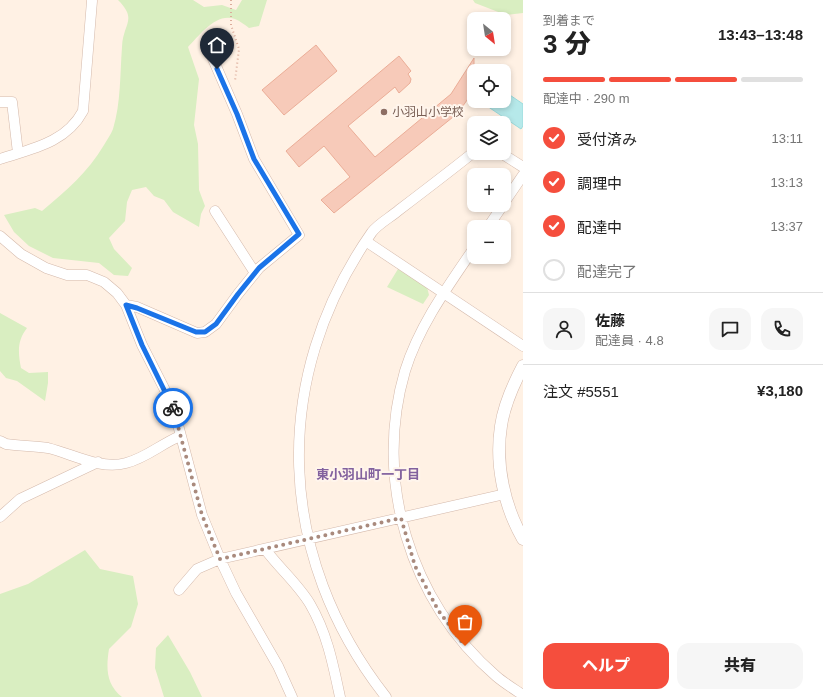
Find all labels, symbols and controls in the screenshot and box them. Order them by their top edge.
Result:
north arrow [467,12,511,56]
map controls [467,12,511,264]
text: 到着まで [543,13,595,28]
text: 13:43–13:48 [718,26,803,43]
pin [200,28,234,69]
text: 3 分 [543,29,591,59]
icon: home [206,34,228,56]
button: locate [467,64,511,108]
text: 配達中 · 290 m [543,91,630,106]
place label: 小羽山小学校 [392,105,464,119]
marker: 小羽山小学校 [379,107,389,117]
button: layers [467,116,511,160]
icon: check [543,127,565,149]
text: 受付済み [577,131,637,148]
text: 13:11 [771,131,803,146]
button: + [467,168,511,212]
icon: check [543,171,565,193]
text: 調理中 [577,175,622,192]
text: 13:13 [770,175,803,190]
icon: check [543,215,565,237]
text: 配達中 [577,219,622,236]
text: 13:37 [770,219,803,234]
button: − [467,220,511,264]
text: 配達完了 [577,263,637,280]
button: person [543,308,585,350]
button: chat [709,308,751,350]
button: phone [761,308,803,350]
text: 佐藤 [595,312,625,329]
text: 配達員 · 4.8 [595,333,664,348]
text: ¥3,180 [757,382,803,399]
text: 注文 #5551 [543,383,619,400]
courier [153,388,193,428]
icon: bike [162,397,184,419]
district label: 東小羽山町一丁目 [316,467,420,482]
pin [448,605,482,646]
icon: bag [454,611,476,633]
button: ヘルプ [543,643,669,689]
button: 共有 [677,643,803,689]

